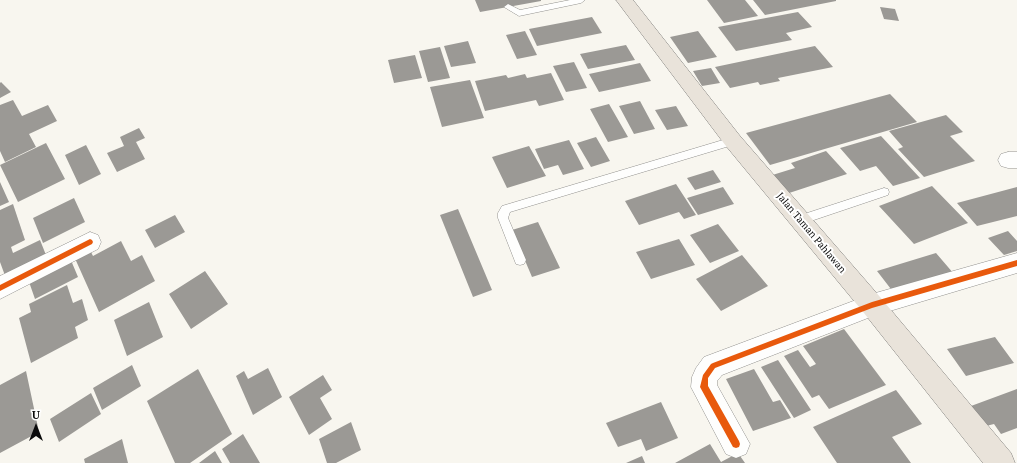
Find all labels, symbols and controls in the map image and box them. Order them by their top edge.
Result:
street label: Jalan Taman Pahlawan [774,190,848,276]
north arrow [16,407,56,447]
text: U [32,408,40,422]

